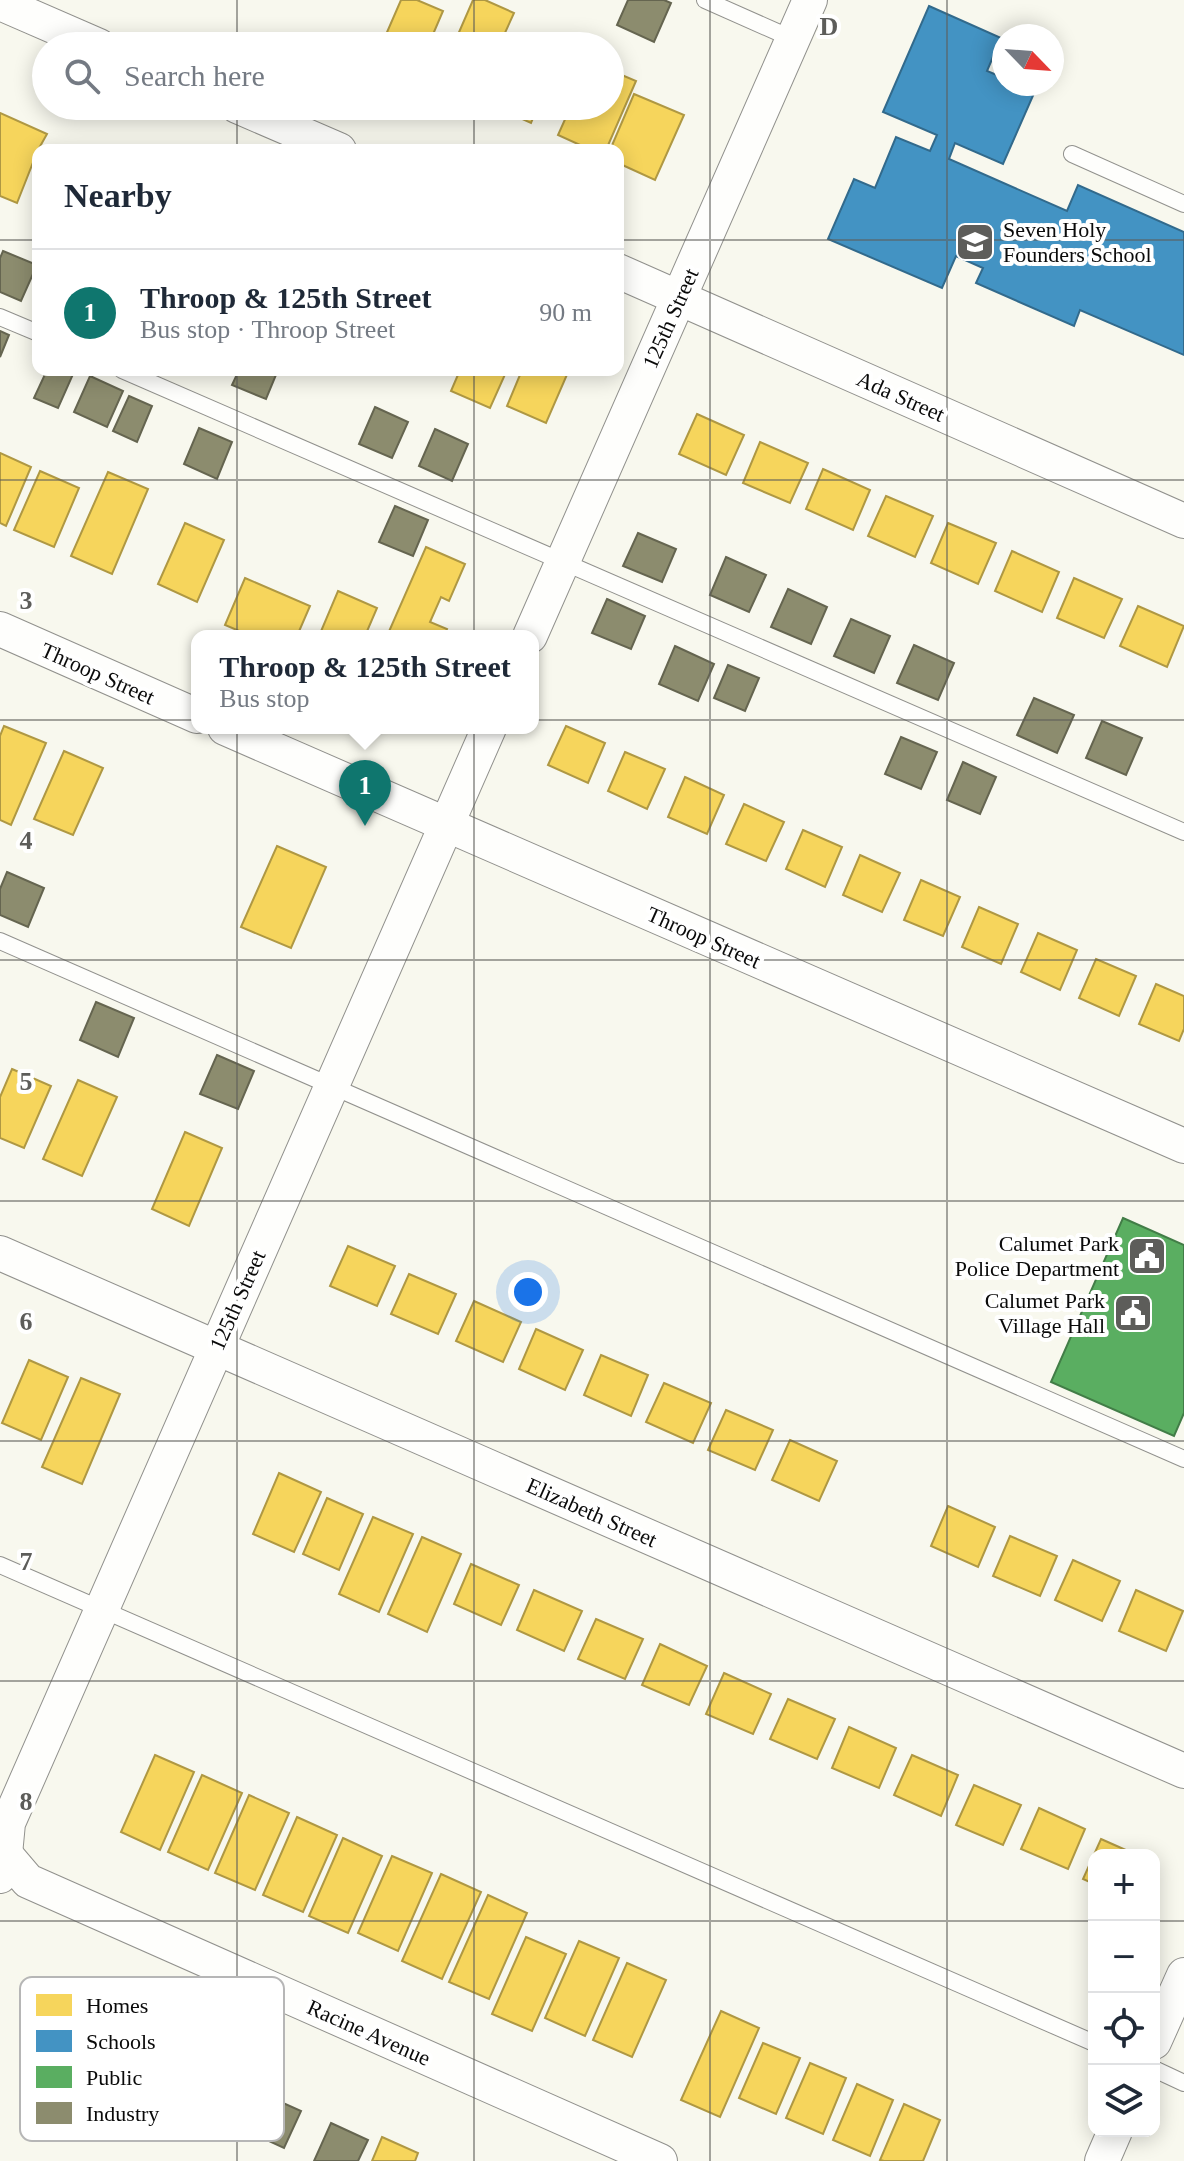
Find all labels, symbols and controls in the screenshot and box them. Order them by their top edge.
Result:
text: D [820,12,838,41]
north arrow [992,24,1064,96]
search box [32,32,624,120]
icon: search [60,54,104,98]
text: Search here [124,59,265,92]
text: Nearby [64,177,172,214]
place label: Seven Holy Founders School [1003,217,1152,267]
school or university icon: Seven Holy Founders School [954,221,996,263]
street label: 125th Street [637,264,704,372]
text: Throop & 125th Street [140,281,431,314]
text: 1 [84,298,97,327]
text: 90 m [539,298,592,327]
text: Bus stop · Throop Street [140,315,395,344]
street label: Ada Street [853,366,949,427]
text: 3 [20,586,33,615]
popup [191,630,539,734]
street label: Throop Street [37,637,158,710]
text: Throop & 125th Street [219,650,511,683]
text: Bus stop [219,684,310,713]
pin: 1 [339,760,391,826]
text: 4 [20,826,33,855]
street label: Throop Street [643,901,764,974]
text: 5 [20,1067,33,1096]
place label: Calumet Park Police Department [955,1231,1119,1281]
public building icon: Calumet Park Police Department [1126,1235,1168,1277]
street label: 125th Street [204,1246,271,1354]
your location [508,1272,548,1312]
place label: Calumet Park Village Hall [985,1288,1105,1338]
public building icon: Calumet Park Village Hall [1112,1292,1154,1334]
text: 6 [20,1307,33,1336]
street label: Elizabeth Street [523,1473,661,1552]
text: 7 [20,1547,33,1576]
text: 8 [20,1787,33,1816]
map controls [1088,1849,1160,2137]
button: + [1088,1849,1160,1921]
button: − [1088,1921,1160,1993]
legend [20,1977,284,2141]
text: Homes [86,1993,148,2018]
button: locate [1088,1993,1160,2065]
street label: Racine Avenue [303,1994,434,2071]
text: Schools [86,2029,156,2054]
text: Public [86,2065,142,2090]
button: layers [1088,2065,1160,2137]
text: Industry [86,2101,159,2126]

